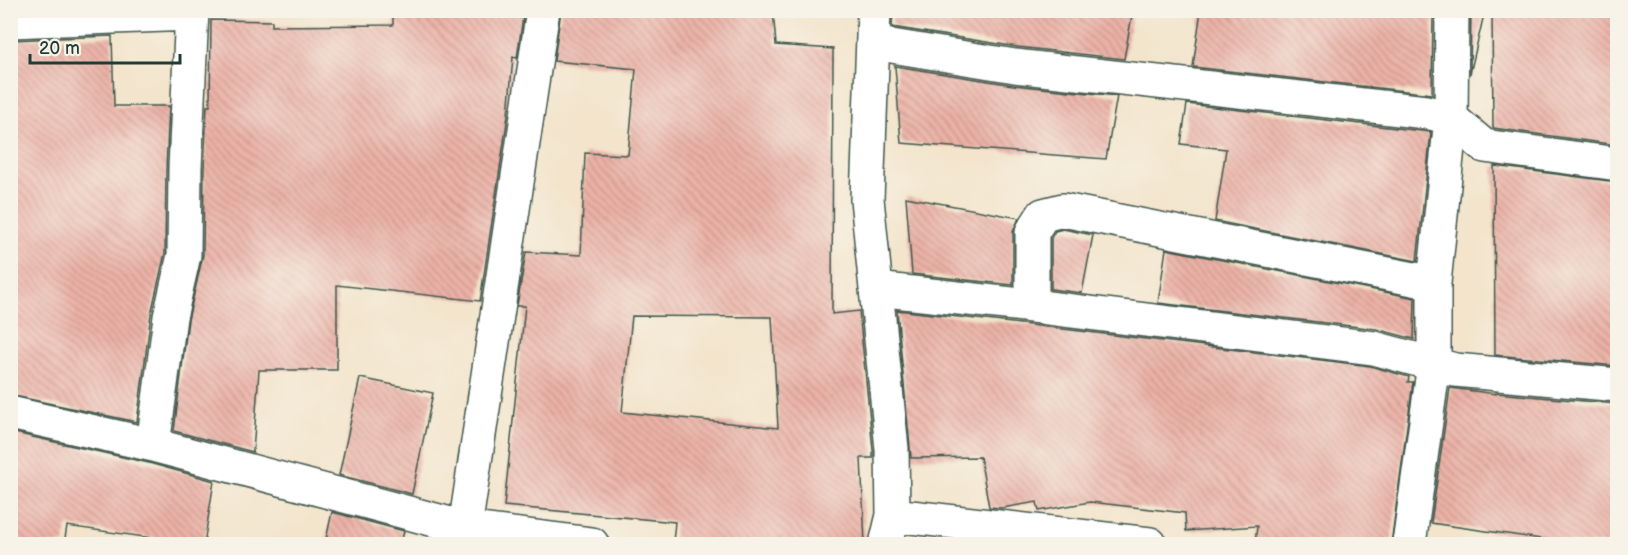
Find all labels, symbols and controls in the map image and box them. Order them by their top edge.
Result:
scale bar [30,27,180,65]
text: 20 m [39,38,80,59]

